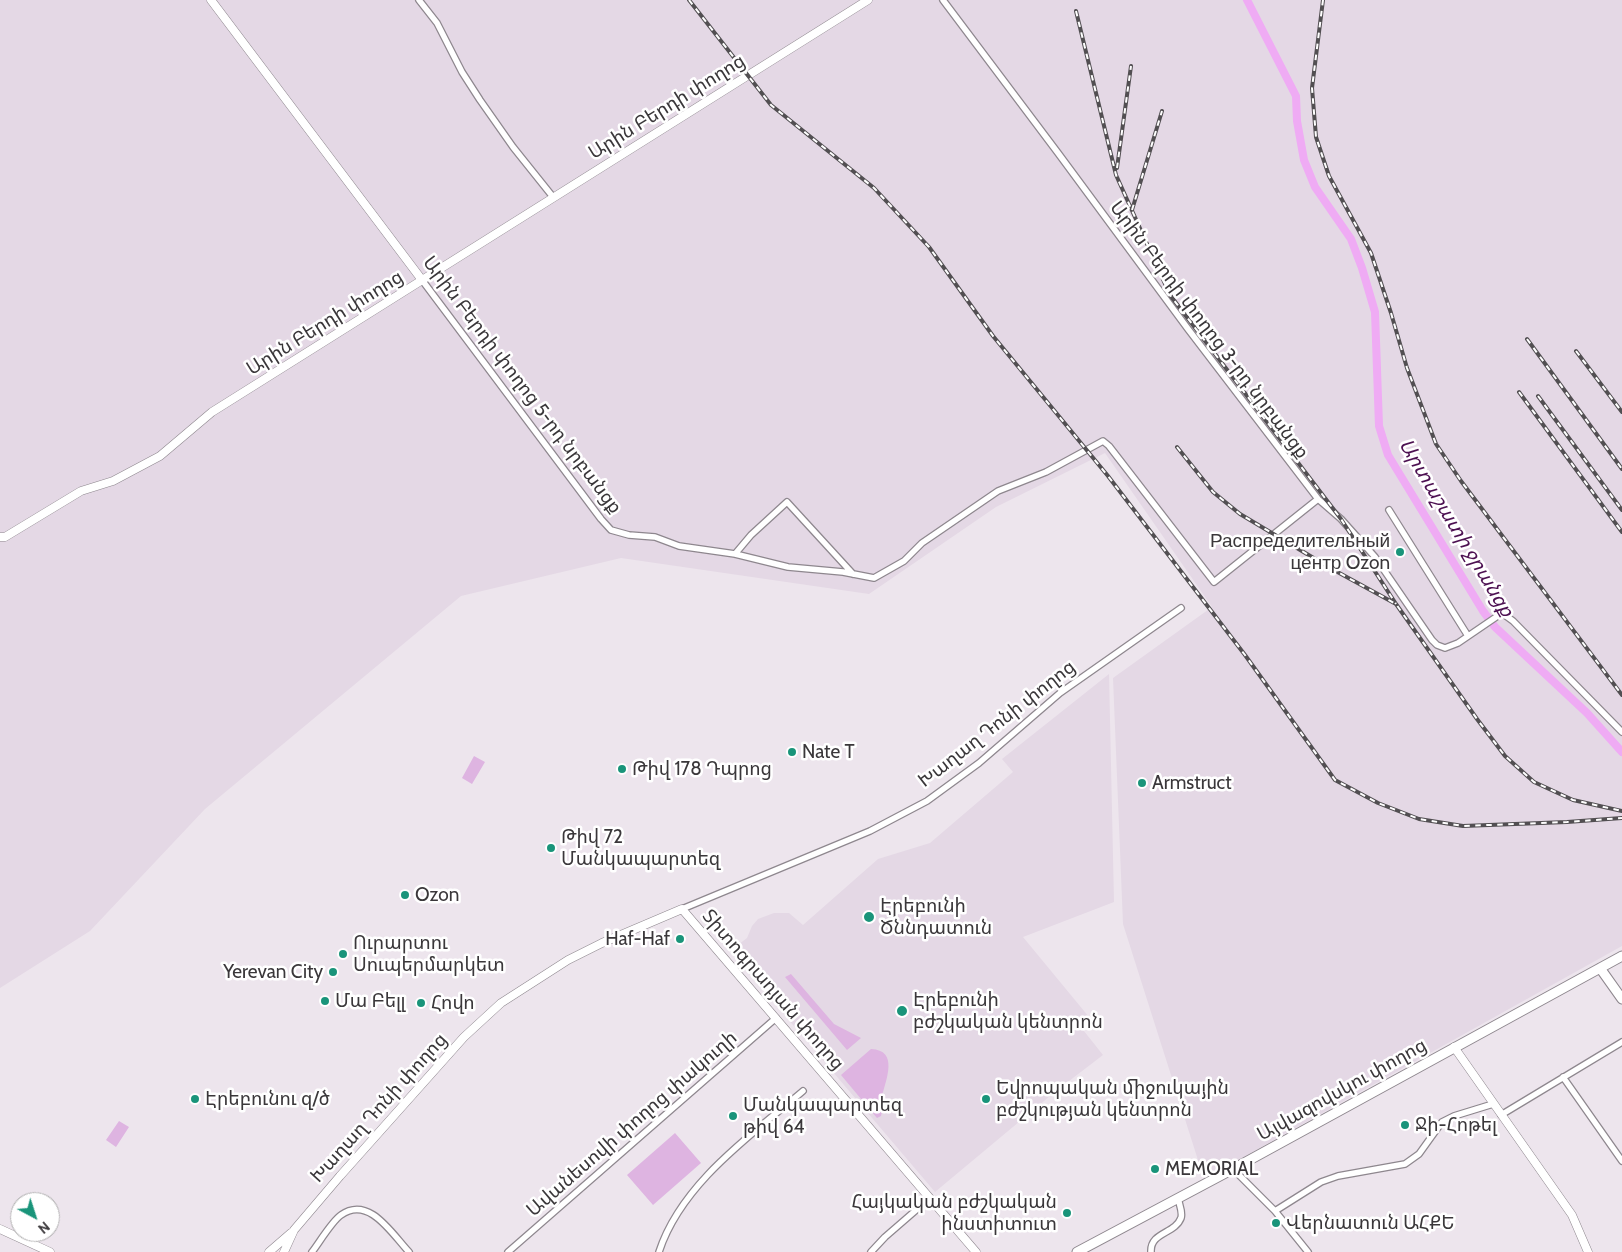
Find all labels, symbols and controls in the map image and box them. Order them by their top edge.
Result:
street label: Արին Բերդի փողոց [584,50,750,164]
street label: Արին Բերդի փողոց 3-րդ նրբանցք [1105,197,1313,463]
street label: Արին Բերդի փողոց 5-րդ նրբանցք [418,252,626,518]
street label: Արին Բերդի փողոց [242,266,408,380]
water label: Արտաշատի ջրանցք [1393,435,1519,621]
place label: Распределительный центр Ozon [1210,530,1390,574]
marker: Распределительный центр Ozon [1394,546,1406,558]
street label: Խաղաղ Դոնի փողոց [914,656,1080,792]
place label: Nate T [802,741,855,763]
marker: Nate T [786,746,798,758]
place label: Թիվ 178 Դպրոց [632,758,772,780]
marker: Թիվ 178 Դպրոց [616,763,628,775]
place label: Armstruct [1152,772,1232,794]
marker: Armstruct [1136,777,1148,789]
place label: Թիվ 72 Մանկապարտեզ [561,826,720,870]
marker: Թիվ 72 Մանկապարտեզ [545,842,557,854]
place label: Ozon [415,884,459,906]
marker: Ozon [399,889,411,901]
place label: Էրեբունի Ծննդատուն [880,895,992,939]
street label: Տիտոգրադյան փողոց [697,905,849,1075]
marker: Էրեբունի Ծննդատուն [862,910,876,924]
place label: Haf-Haf [605,928,670,950]
place label: Ուրարտու Սուպերմարկետ [353,932,505,976]
marker: Haf-Haf [674,933,686,945]
marker: Ուրարտու Սուպերմարկետ [337,948,349,960]
place label: Yerevan City [223,961,323,983]
marker: Yerevan City [327,966,339,978]
place label: Էրեբունի բժշկական կենտրոն [913,989,1103,1033]
place label: Մա Բելլ [335,990,406,1012]
place label: Հովո [431,992,475,1014]
marker: Մա Բելլ [319,995,331,1007]
marker: Հովո [415,997,427,1009]
marker: Էրեբունի բժշկական կենտրոն [895,1004,909,1018]
street label: Ավանեսովի փողոց փակուղի [522,1026,742,1222]
street label: Խաղաղ Դոնի փողոց [306,1029,452,1187]
street label: Այվազովսկու փողոց [1253,1034,1431,1146]
place label: Եվրոպական միջուկային բժշկության կենտրոն [996,1077,1229,1121]
place label: Էրեբունու զ/ծ [205,1088,330,1110]
marker: Էրեբունու զ/ծ [189,1093,201,1105]
marker: Եվրոպական միջուկային բժշկության կենտրոն [980,1093,992,1105]
place label: Մանկապարտեզ թիվ 64 [743,1094,902,1138]
marker: Մանկապարտեզ թիվ 64 [727,1110,739,1122]
place label: Ջի-Հոթել [1415,1114,1497,1136]
marker: Ջի-Հոթել [1399,1119,1411,1131]
place label: MEMORIAL [1165,1158,1258,1180]
marker: MEMORIAL [1149,1163,1161,1175]
place label: Հայկական բժշկական ինստիտուտ [851,1191,1057,1235]
north arrow [10,1192,60,1242]
marker: Հայկական բժշկական ինստիտուտ [1061,1207,1073,1219]
place label: Վերնատուն ԱՀՔԵ [1286,1212,1454,1234]
marker: Վերնատուն ԱՀՔԵ [1270,1217,1282,1229]
text: N [34,1218,54,1238]

